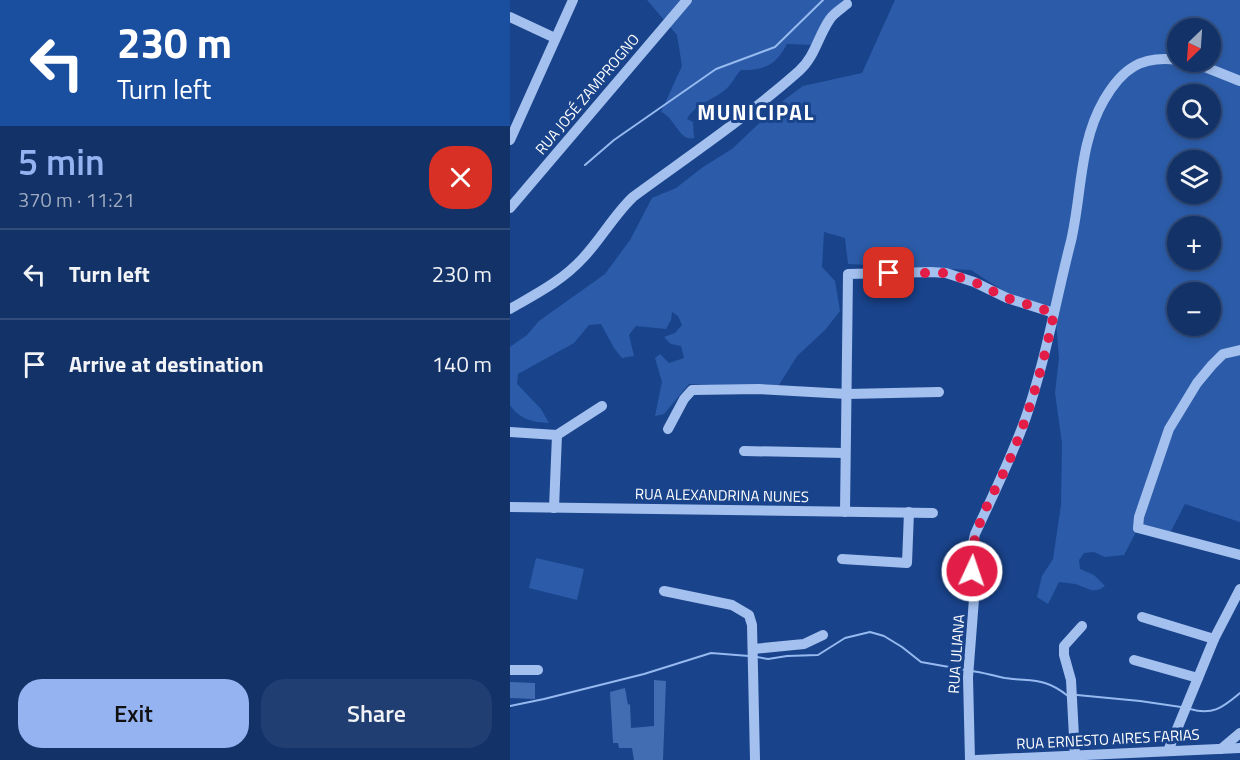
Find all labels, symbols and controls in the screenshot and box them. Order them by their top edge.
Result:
text: 230 m [117,10,232,74]
north arrow [1167,18,1221,72]
map controls [1167,18,1221,336]
icon: left [18,24,96,102]
street label: RUA JOSÉ ZAMPROGNO [529,28,645,160]
text: Turn left [117,68,211,109]
button: search [1167,84,1221,138]
district label: MUNICIPAL [697,96,815,128]
text: 5 min [18,134,105,189]
button: close [429,146,492,209]
button: layers [1167,150,1221,204]
text: 370 m · 11:21 [18,184,135,215]
button: + [1167,216,1221,270]
pin [863,247,914,298]
icon: arrive [872,256,905,289]
text: Turn left [69,257,150,291]
text: 230 m [432,257,492,291]
icon: left [18,258,51,291]
button: − [1167,282,1221,336]
text: Arrive at destination [69,347,264,381]
text: 140 m [432,347,492,381]
icon: arrive [18,348,51,381]
street label: RUA ALEXANDRINA NUNES [635,482,809,508]
position arrow [940,539,1004,603]
street label: RUA ULIANA [942,613,970,695]
button: Exit [18,679,249,748]
button: Share [261,679,492,748]
street label: RUA ERNESTO AIRES FARIAS [1016,723,1200,755]

